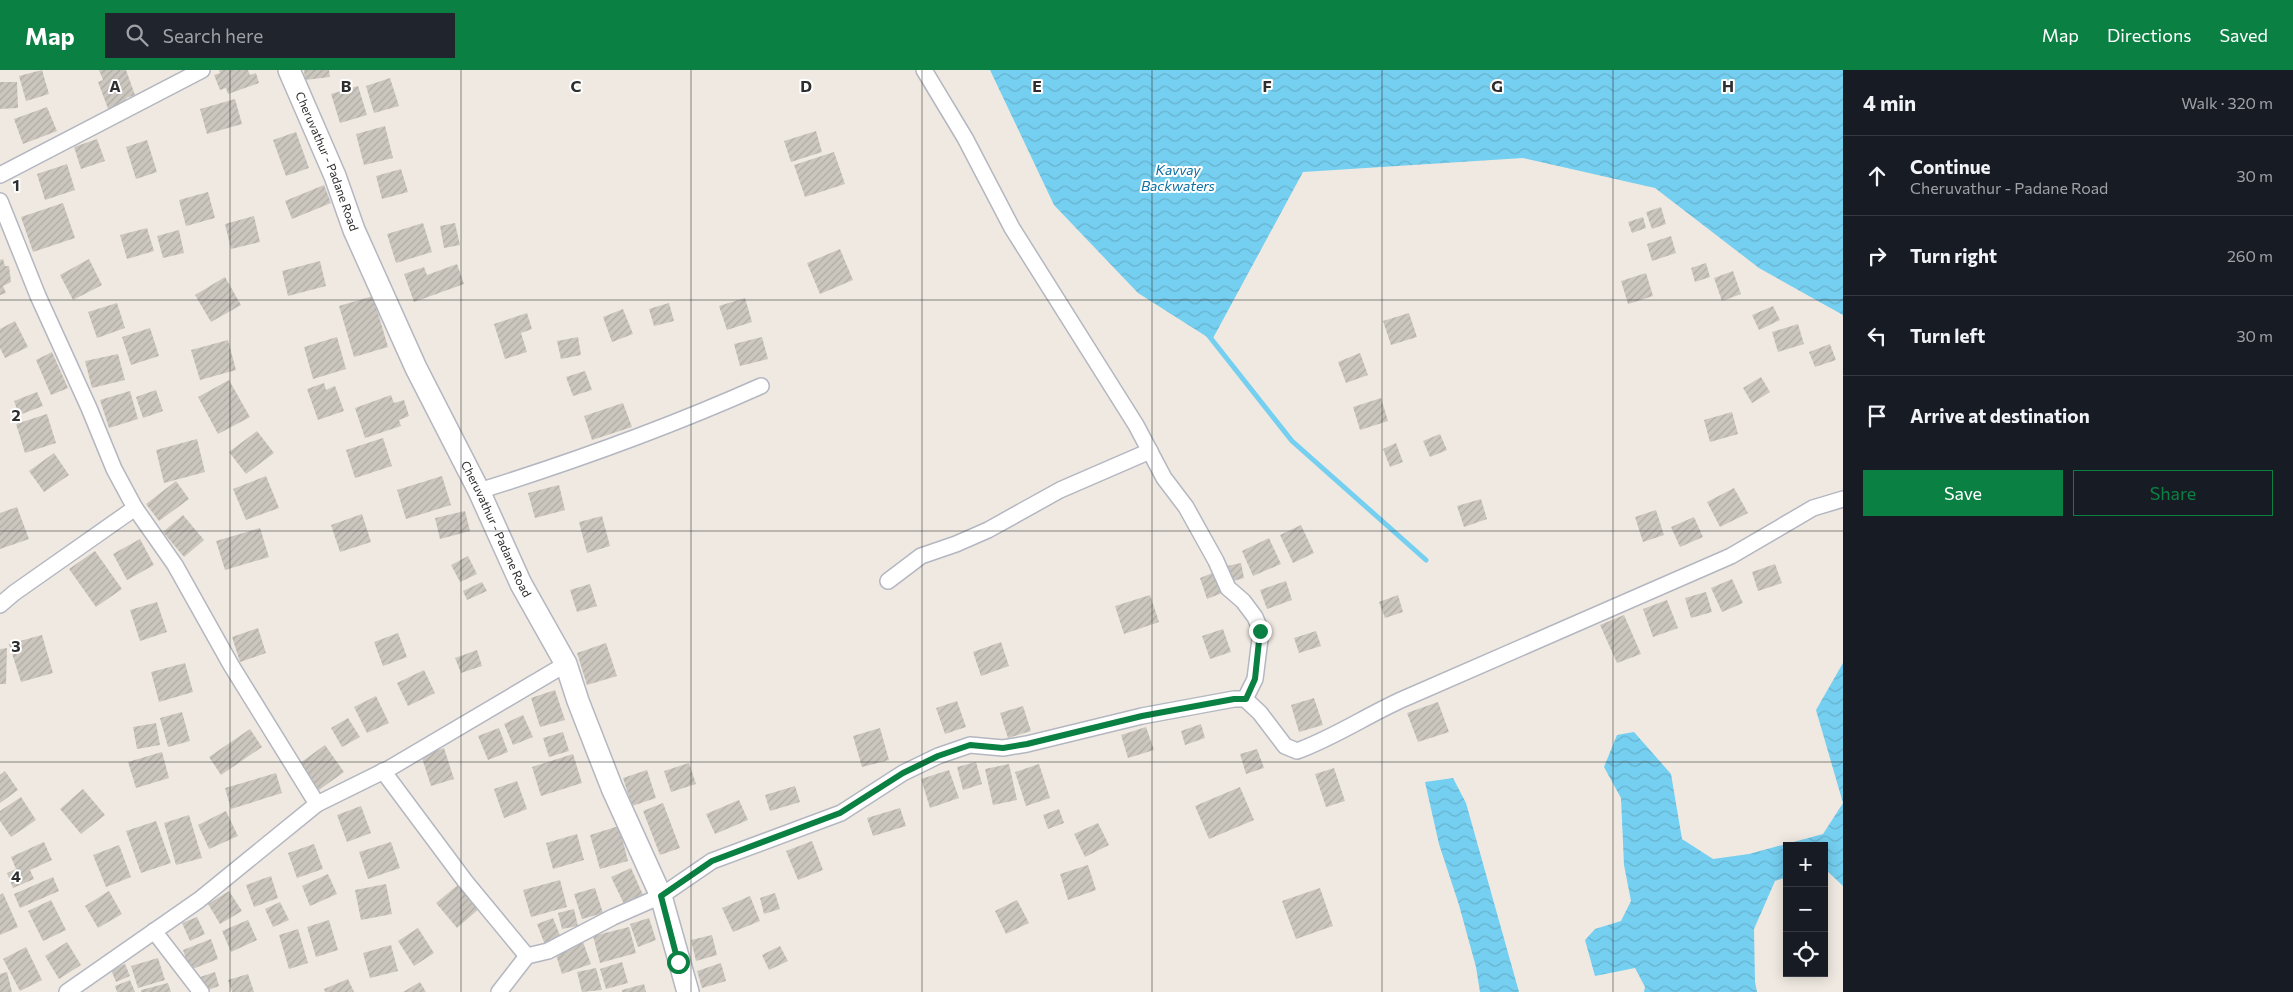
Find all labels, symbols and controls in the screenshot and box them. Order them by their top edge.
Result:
search box [105,13,455,58]
text: Map [25,21,75,50]
icon: search [123,21,151,49]
text: Search here [163,24,263,47]
text: Map [2042,24,2079,46]
text: Directions [2107,24,2191,46]
text: Saved [2219,24,2268,46]
text: A [109,76,121,95]
text: B [341,76,352,95]
text: C [571,76,582,95]
text: D [800,76,812,95]
text: E [1032,76,1042,95]
text: F [1262,76,1272,95]
text: G [1491,76,1503,95]
text: H [1722,76,1734,95]
street label: Cheruvathur - Padane Road [293,89,362,233]
text: 4 min [1863,90,1916,115]
text: Walk · 320 m [2181,93,2273,112]
text: Continue [1910,155,1990,178]
water label: Kavvay Backwaters [1141,161,1215,194]
icon: ahead [1863,162,1891,190]
text: 30 m [2236,166,2273,185]
text: 1 [12,175,20,194]
text: Cheruvathur - Padane Road [1910,178,2108,197]
icon: right [1863,242,1891,270]
text: Turn right [1910,244,1997,267]
text: 260 m [2227,246,2273,265]
icon: left [1863,322,1891,350]
text: Turn left [1910,324,1985,347]
text: 30 m [2236,326,2273,345]
icon: arrive [1863,402,1891,430]
text: Arrive at destination [1910,404,2090,427]
text: 2 [11,405,21,424]
street label: Cheruvathur - Padane Road [459,458,535,599]
button: Save [1863,470,2063,516]
button: Share [2073,470,2273,516]
route end [1249,620,1272,643]
text: 3 [11,636,21,655]
map controls [1783,842,1828,977]
button: + [1783,842,1828,887]
text: 4 [11,866,21,885]
button: − [1783,887,1828,932]
button: locate [1783,932,1828,977]
route start [667,951,690,974]

